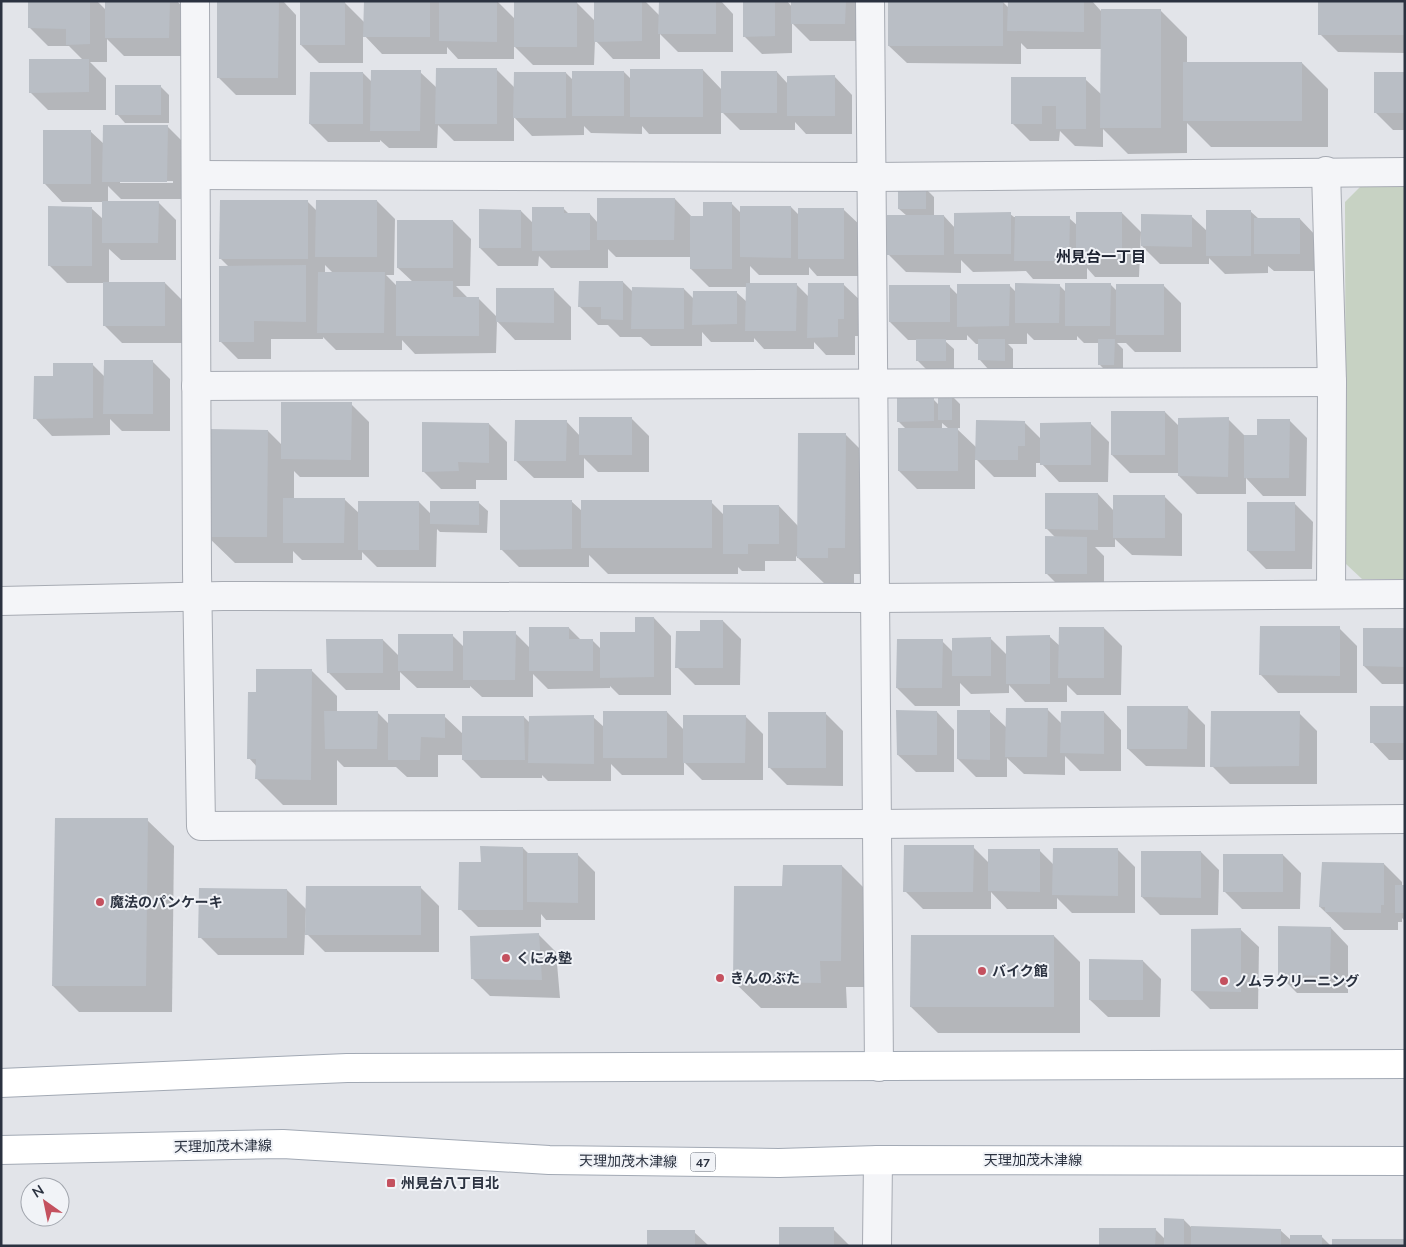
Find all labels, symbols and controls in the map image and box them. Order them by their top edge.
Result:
district label: 州見台一丁目 [1056,247,1146,266]
place label: 魔法のパンケーキ [110,893,223,911]
marker: 魔法のパンケーキ [94,896,106,908]
place label: くにみ塾 [516,949,572,967]
marker: くにみ塾 [500,952,512,964]
place label: バイク館 [992,962,1048,980]
marker: バイク館 [976,965,988,977]
place label: きんのぶた [730,969,800,987]
marker: きんのぶた [714,972,726,984]
place label: ノムラクリーニング [1234,972,1359,990]
marker: ノムラクリーニング [1218,975,1230,987]
street label: 天理加茂木津線 [174,1136,272,1156]
street label: 天理加茂木津線 [579,1151,677,1171]
street label: 天理加茂木津線 [984,1151,1082,1169]
road number: 47 [690,1152,716,1172]
place label: 州見台八丁目北 [401,1174,499,1192]
north arrow [20,1177,70,1227]
marker: 州見台八丁目北 [385,1177,397,1189]
text: N [29,1181,47,1202]

